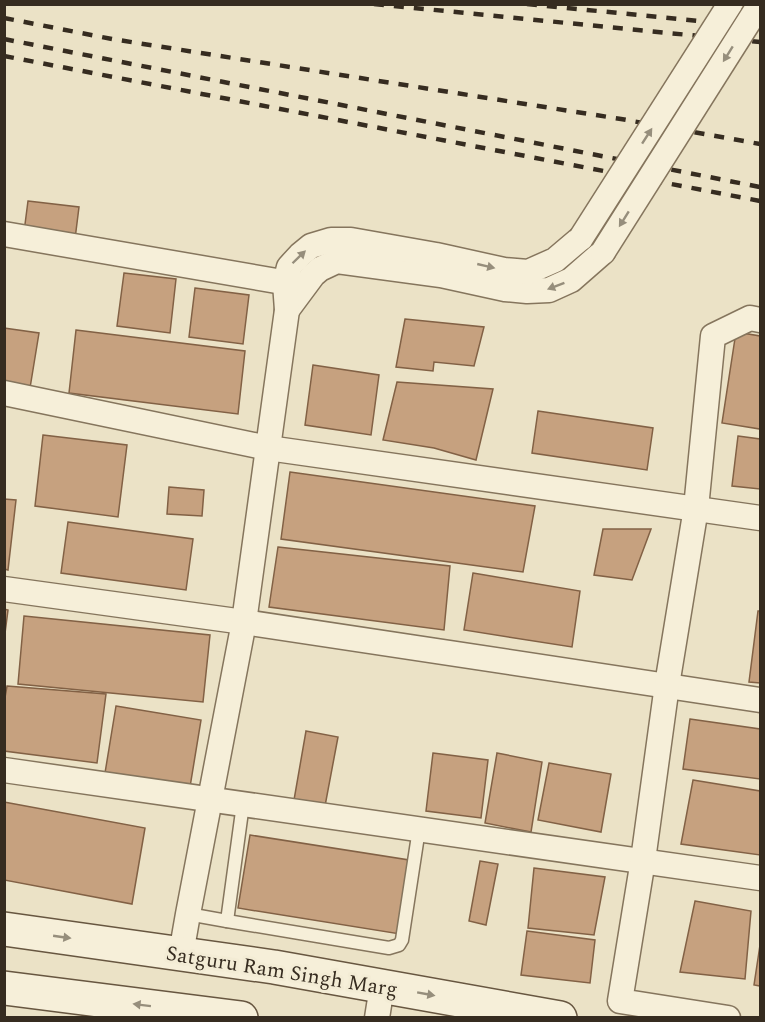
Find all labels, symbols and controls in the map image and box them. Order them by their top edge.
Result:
one-way arrow [723,46,734,62]
one-way arrow [641,127,652,144]
one-way arrow [619,211,630,227]
one-way arrow [291,250,305,264]
one-way arrow [477,262,496,271]
one-way arrow [547,282,565,292]
one-way arrow [53,933,72,942]
street label: Satguru Ram Singh Marg [164,938,400,1006]
one-way arrow [416,990,435,999]
one-way arrow [132,1000,151,1009]

